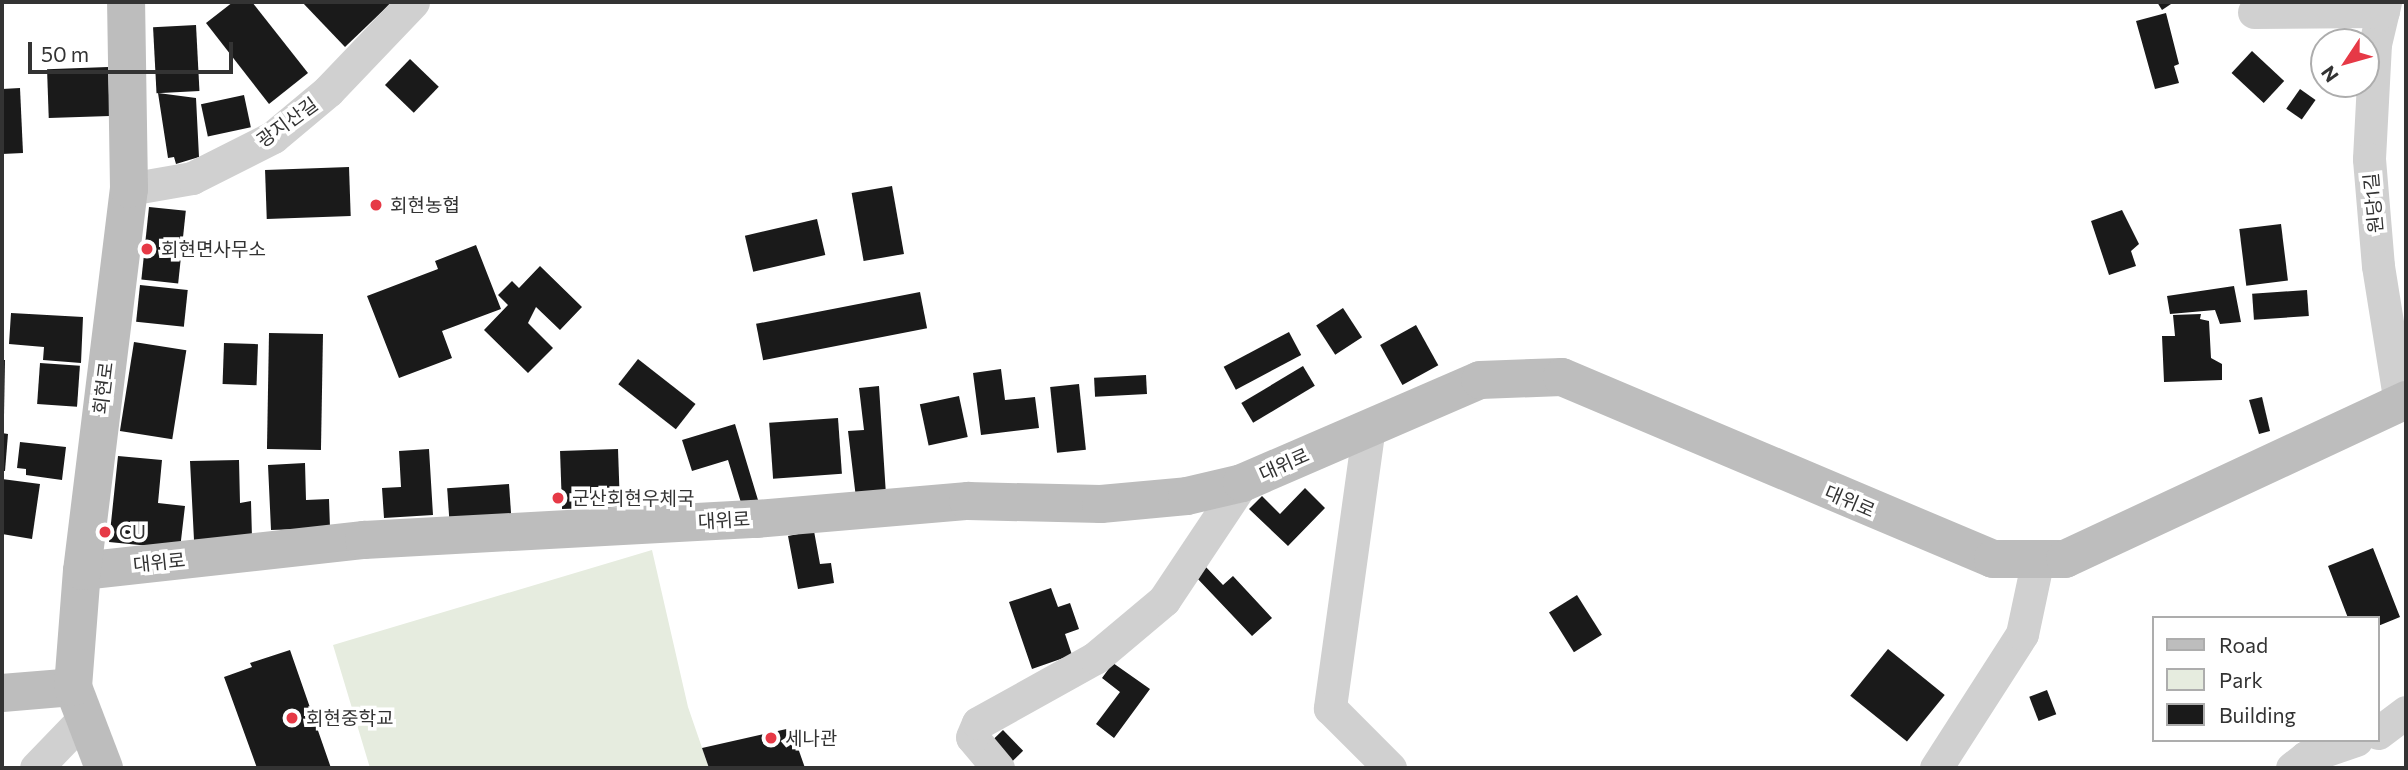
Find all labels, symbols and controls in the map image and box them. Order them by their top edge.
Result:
scale bar [32,28,236,72]
north arrow [2310,28,2380,98]
text: 50 m [41,41,89,66]
text: N [2316,62,2343,87]
street label: 광지산길 [252,92,322,152]
street label: 원당1길 [2359,172,2387,234]
place label: 회현농협 [390,194,460,216]
marker: 회현농협 [368,197,384,213]
place label: 회현면사무소 [161,238,266,260]
marker: 회현면사무소 [139,241,155,257]
street label: 회현로 [88,361,118,415]
street label: 대위로 [1255,443,1313,485]
street label: 대위로 [1821,480,1879,522]
place label: 군산회현우체국 [572,487,694,509]
marker: 군산회현우체국 [550,490,566,506]
street label: 대위로 [697,507,751,533]
place label: CU [119,521,146,543]
marker: CU [97,524,113,540]
street label: 대위로 [132,548,186,576]
legend [2152,616,2380,742]
text: Road [2219,632,2268,657]
text: Park [2219,667,2263,692]
text: Building [2219,702,2296,727]
place label: 회현중학교 [306,707,393,729]
marker: 회현중학교 [284,710,300,726]
place label: 세나관 [785,727,837,749]
marker: 세나관 [763,730,779,746]

